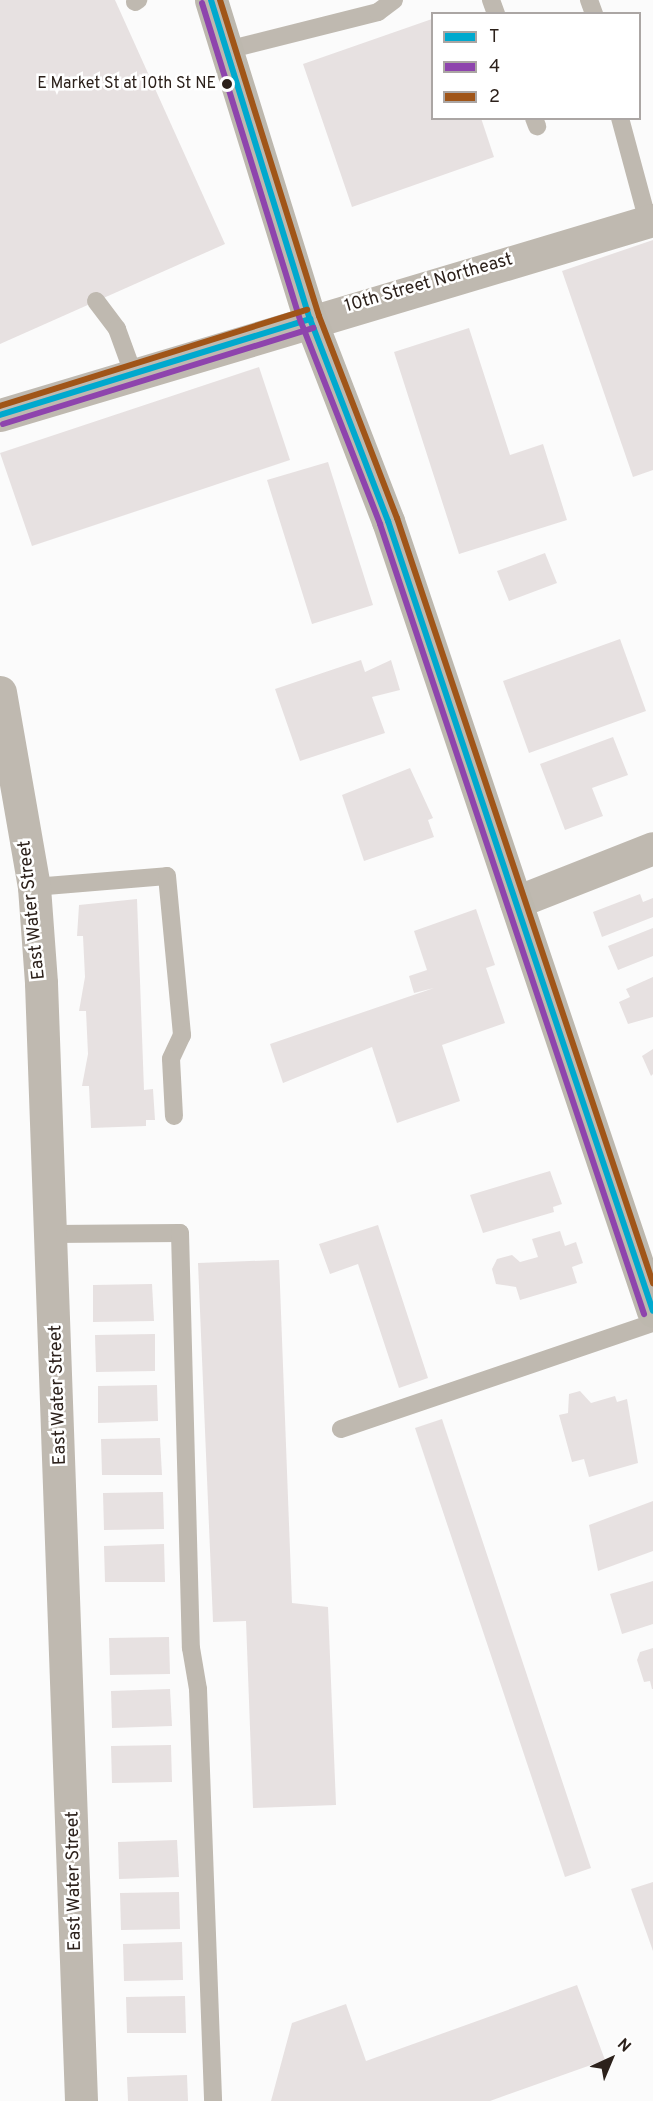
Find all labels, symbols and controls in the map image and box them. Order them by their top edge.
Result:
legend [431,12,641,120]
text: T [489,26,500,49]
text: 4 [489,56,500,79]
place label: E Market St at 10th St NE [37,74,216,94]
marker: E Market St at 10th St NE [221,78,233,90]
text: 2 [489,86,500,109]
street label: 10th Street Northeast [342,250,516,318]
street label: East Water Street [15,839,51,981]
street label: East Water Street [46,1324,72,1466]
street label: East Water Street [63,1811,87,1951]
north arrow [581,2029,641,2089]
text: N [612,2035,635,2057]

